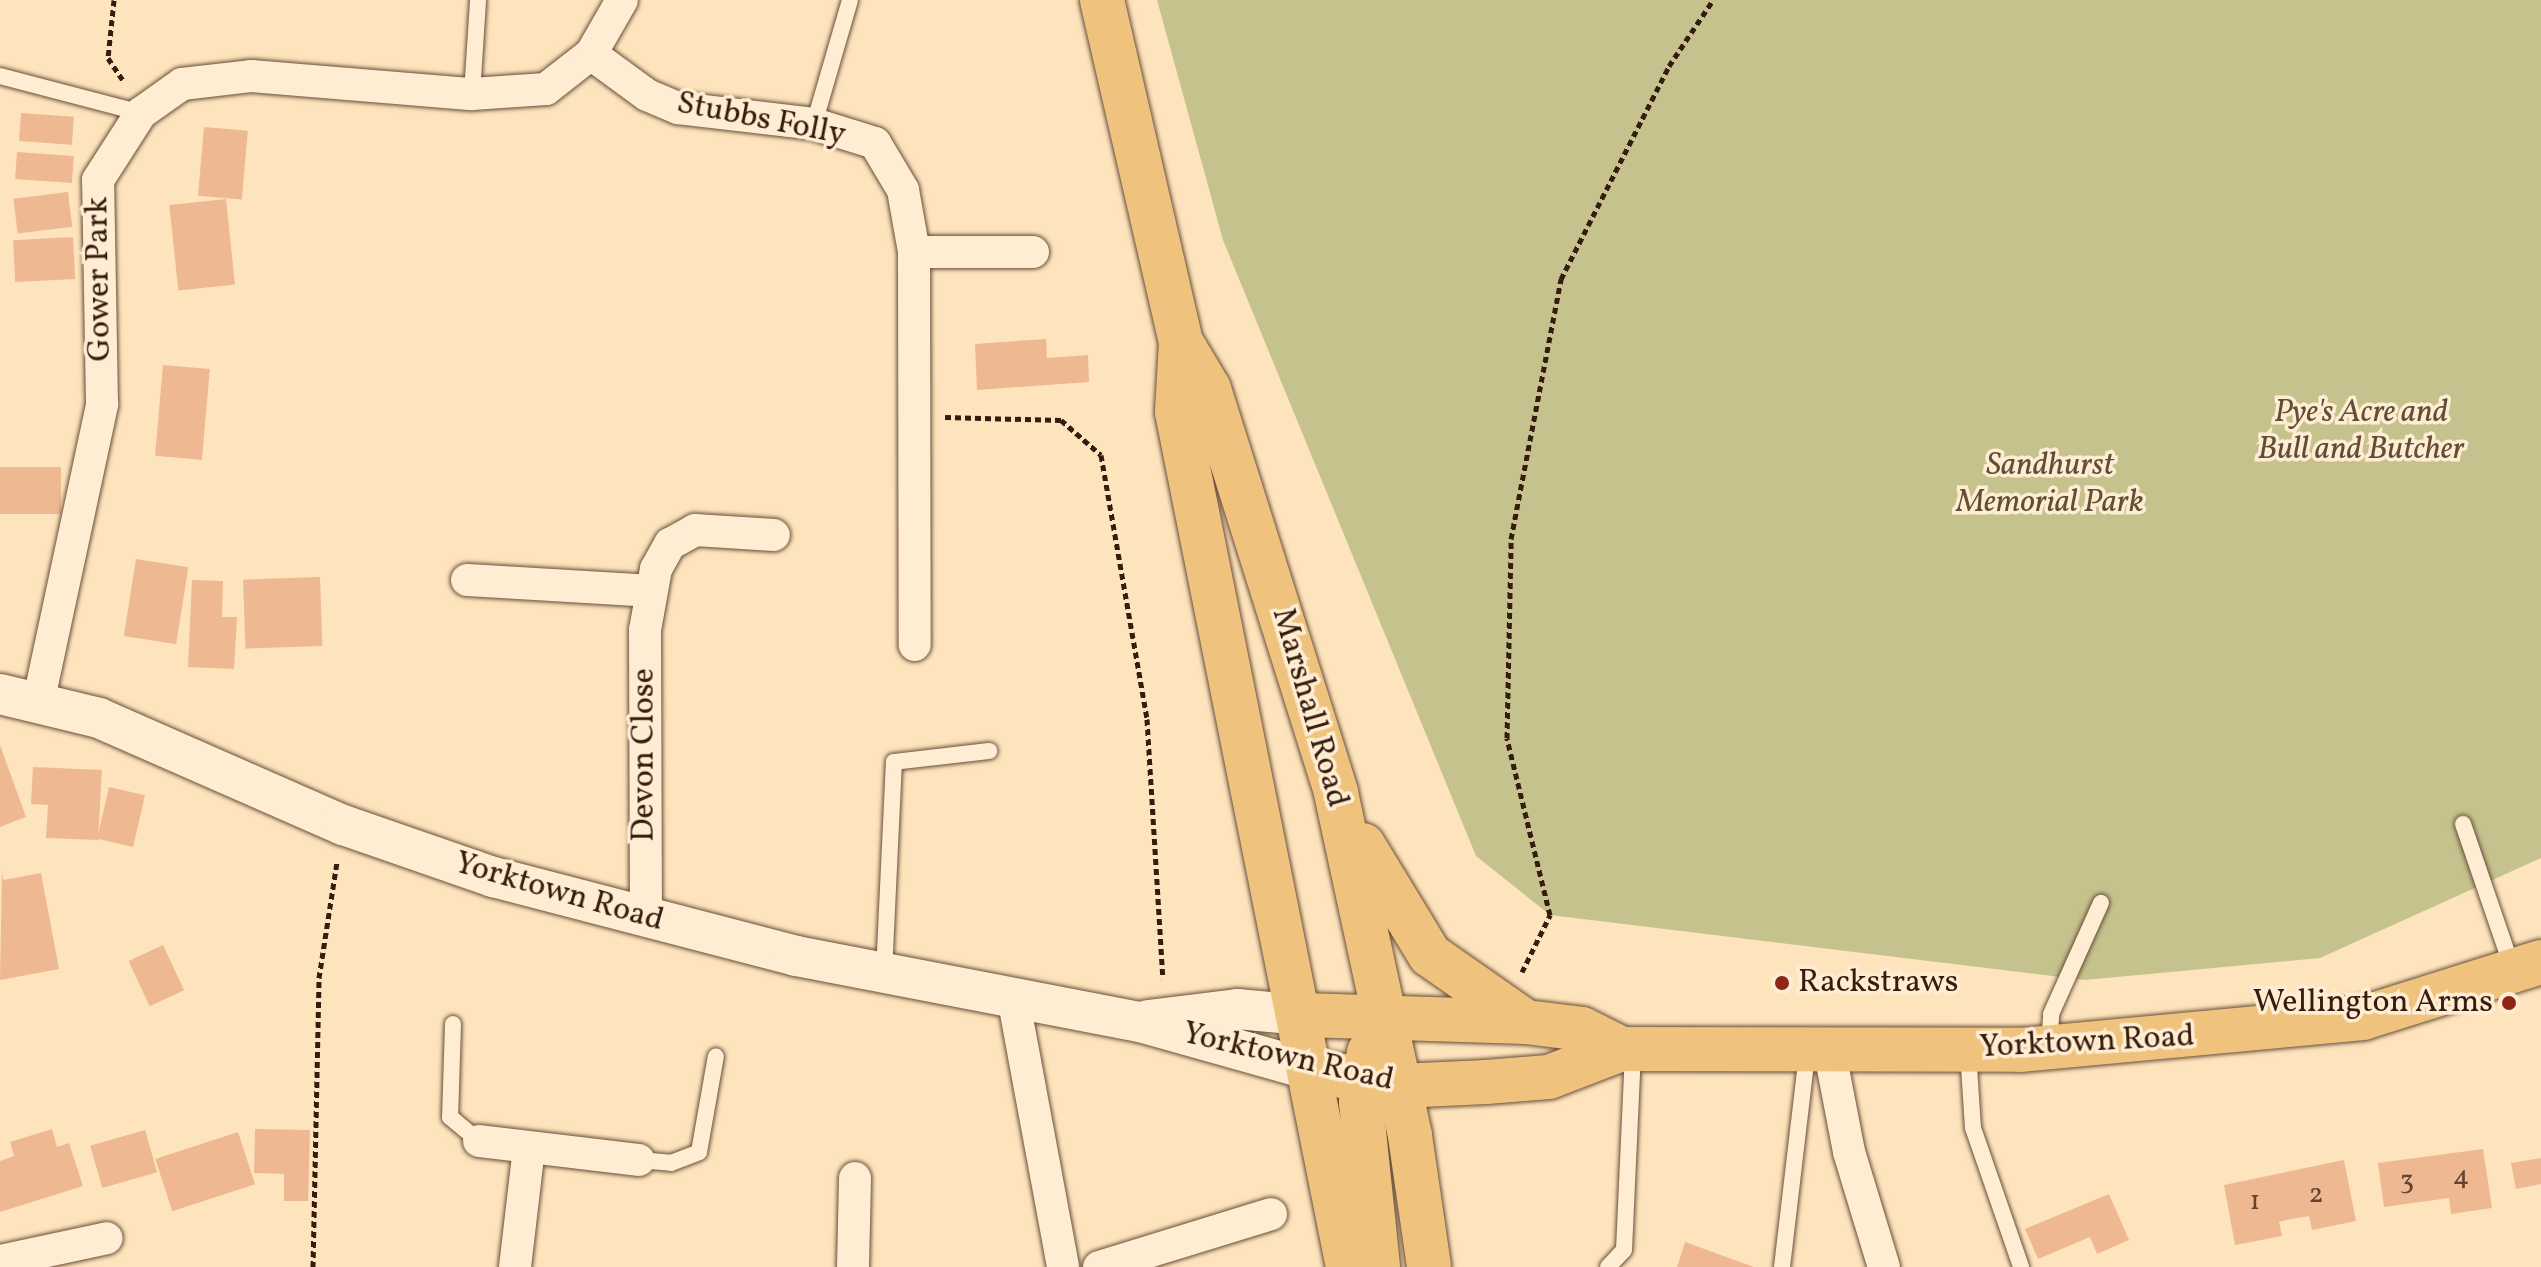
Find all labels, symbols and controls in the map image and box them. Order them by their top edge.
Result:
street label: Stubbs Folly [673,85,849,155]
street label: Gower Park [79,196,121,362]
park label: Pye's Acre and Bull and Butcher [2258,395,2464,470]
park label: Sandhurst Memorial Park [1956,448,2144,523]
street label: Marshall Road [1262,604,1356,812]
street label: Devon Close [626,668,664,842]
street label: Yorktown Road [450,845,668,941]
place label: Rackstraws [1798,964,1959,1002]
marker: Rackstraws [1773,974,1791,992]
place label: Wellington Arms [2253,984,2493,1022]
marker: Wellington Arms [2500,994,2518,1012]
street label: Yorktown Road [1179,1015,1397,1101]
street label: Yorktown Road [1978,1018,2196,1068]
house number: 4 [2453,1160,2469,1194]
house number: 3 [2400,1165,2414,1199]
house number: 2 [2308,1178,2324,1212]
house number: 1 [2250,1185,2260,1219]

